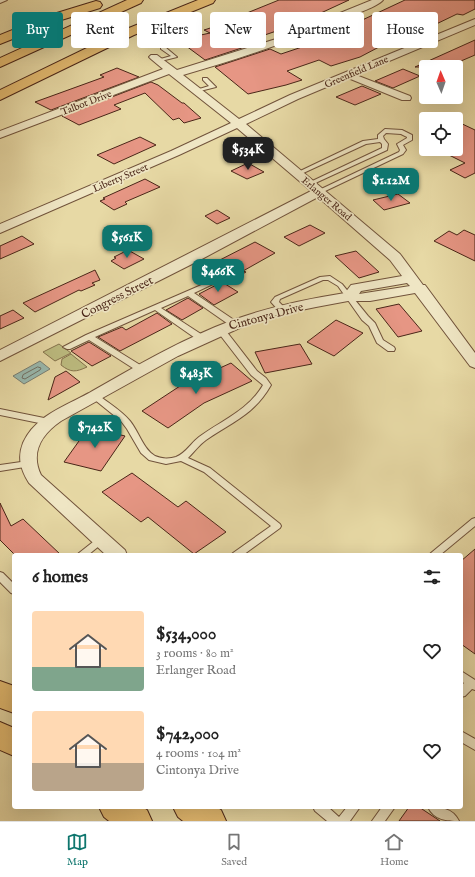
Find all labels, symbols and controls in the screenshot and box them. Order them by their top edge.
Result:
chip: Buy [12,12,63,48]
chip: Rent [71,12,129,48]
chip: Filters [137,12,202,48]
chip: New [210,12,266,48]
chip: Apartment [274,12,364,48]
chip: House [372,12,438,48]
street label: Greenfield Lane [323,53,391,92]
north arrow [419,60,463,104]
map controls [419,60,463,156]
street label: Talbot Drive [59,88,114,119]
button: locate [419,112,463,156]
pin: $534K [220,137,276,171]
text: $534K [232,141,264,158]
street label: Liberty Street [91,161,151,196]
pin: $1.12M [358,168,424,202]
text: $1.12M [372,172,410,189]
street label: Erlanger Road [298,174,354,224]
pin: $561K [99,225,155,259]
text: $561K [111,229,143,246]
pin: $466K [190,259,246,293]
text: $466K [201,263,235,280]
street label: Congress Street [79,273,156,322]
street label: Cintonya Drive [227,299,305,334]
pin: $483K [168,361,224,395]
text: $483K [180,365,212,382]
pin: $742K [67,415,123,449]
text: $742K [77,419,113,436]
icon: filters [421,566,443,588]
text: 6 homes [32,567,88,588]
text: $534,000 [156,624,216,645]
icon: home [64,627,112,675]
icon: heart [421,640,443,662]
text: 3 rooms · 80 m² [156,645,234,662]
text: Erlanger Road [156,662,236,679]
text: $742,000 [156,724,219,745]
icon: home [64,727,112,775]
icon: heart [421,740,443,762]
text: 4 rooms · 104 m² [156,745,241,762]
text: Cintonya Drive [156,762,239,779]
tab: Map [66,831,88,869]
tab: Saved [221,831,247,869]
tab: Home [380,831,409,869]

